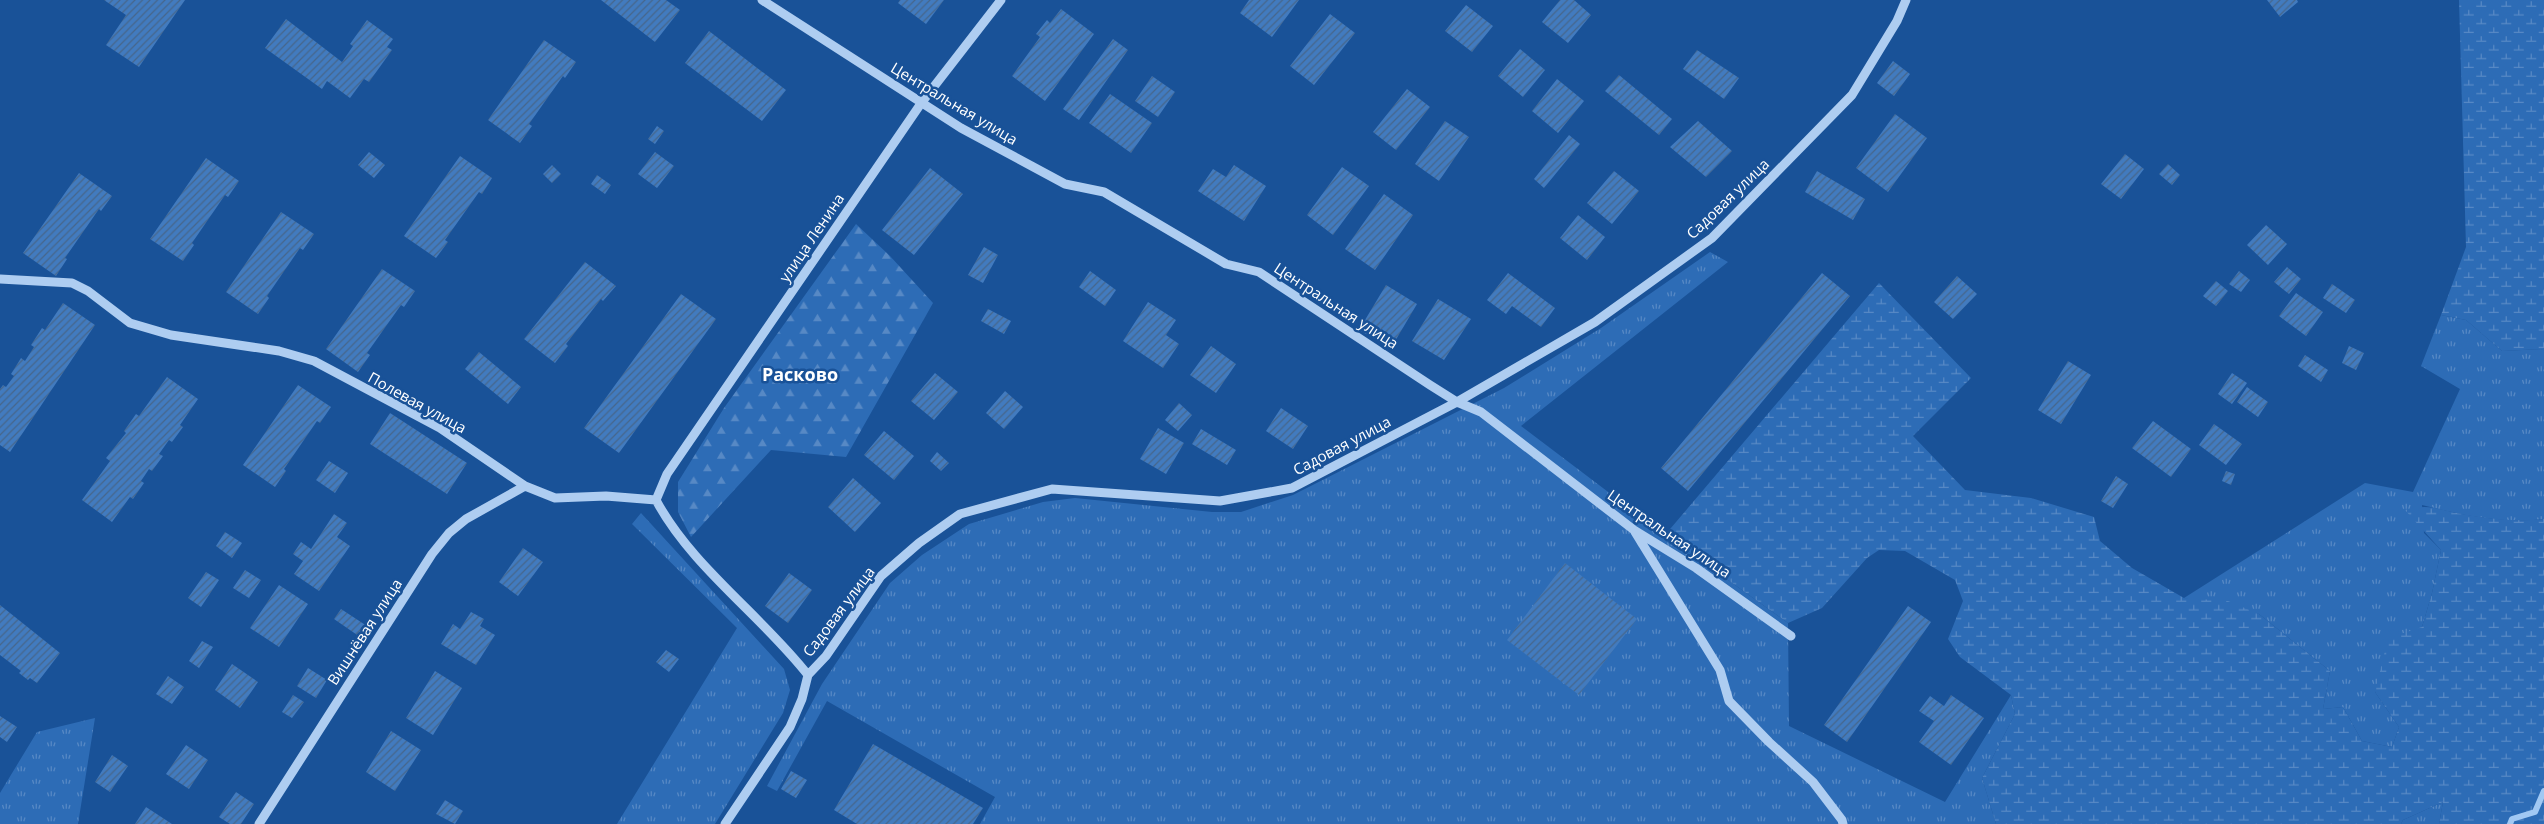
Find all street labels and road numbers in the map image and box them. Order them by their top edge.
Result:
street label: Центральная улица [887,57,1022,149]
street label: Садовая улица [1682,154,1773,243]
street label: улица Ленина [774,189,848,286]
street label: Центральная улица [1271,257,1403,353]
street label: Полевая улица [365,367,470,437]
street label: Садовая улица [1289,411,1394,479]
street label: Центральная улица [1604,485,1735,582]
street label: Садовая улица [798,562,879,661]
street label: Вишнёвая улица [322,574,406,688]

